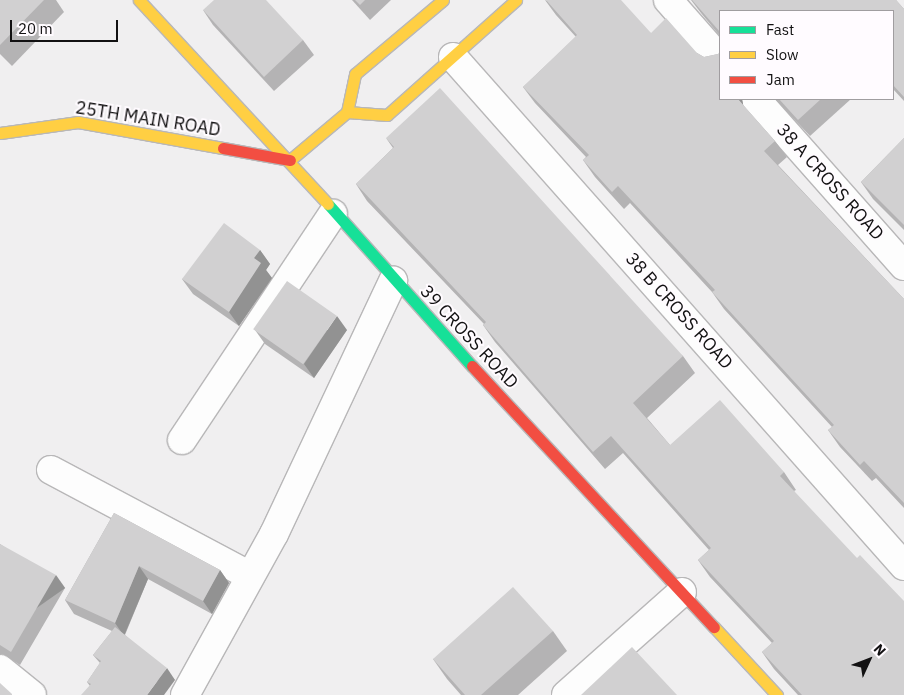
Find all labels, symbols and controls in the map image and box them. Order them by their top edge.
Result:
scale bar [12,10,120,42]
legend [719,10,894,100]
text: 20 m [18,19,53,38]
text: Fast [766,20,794,39]
text: Slow [766,45,799,64]
text: Jam [766,70,795,89]
street label: 25TH MAIN ROAD [74,97,222,141]
street label: 38 A CROSS ROAD [772,119,888,245]
street label: 38 B CROSS ROAD [621,248,737,374]
street label: 39 CROSS ROAD [416,281,522,393]
north arrow [844,635,894,685]
text: N [870,640,890,660]

